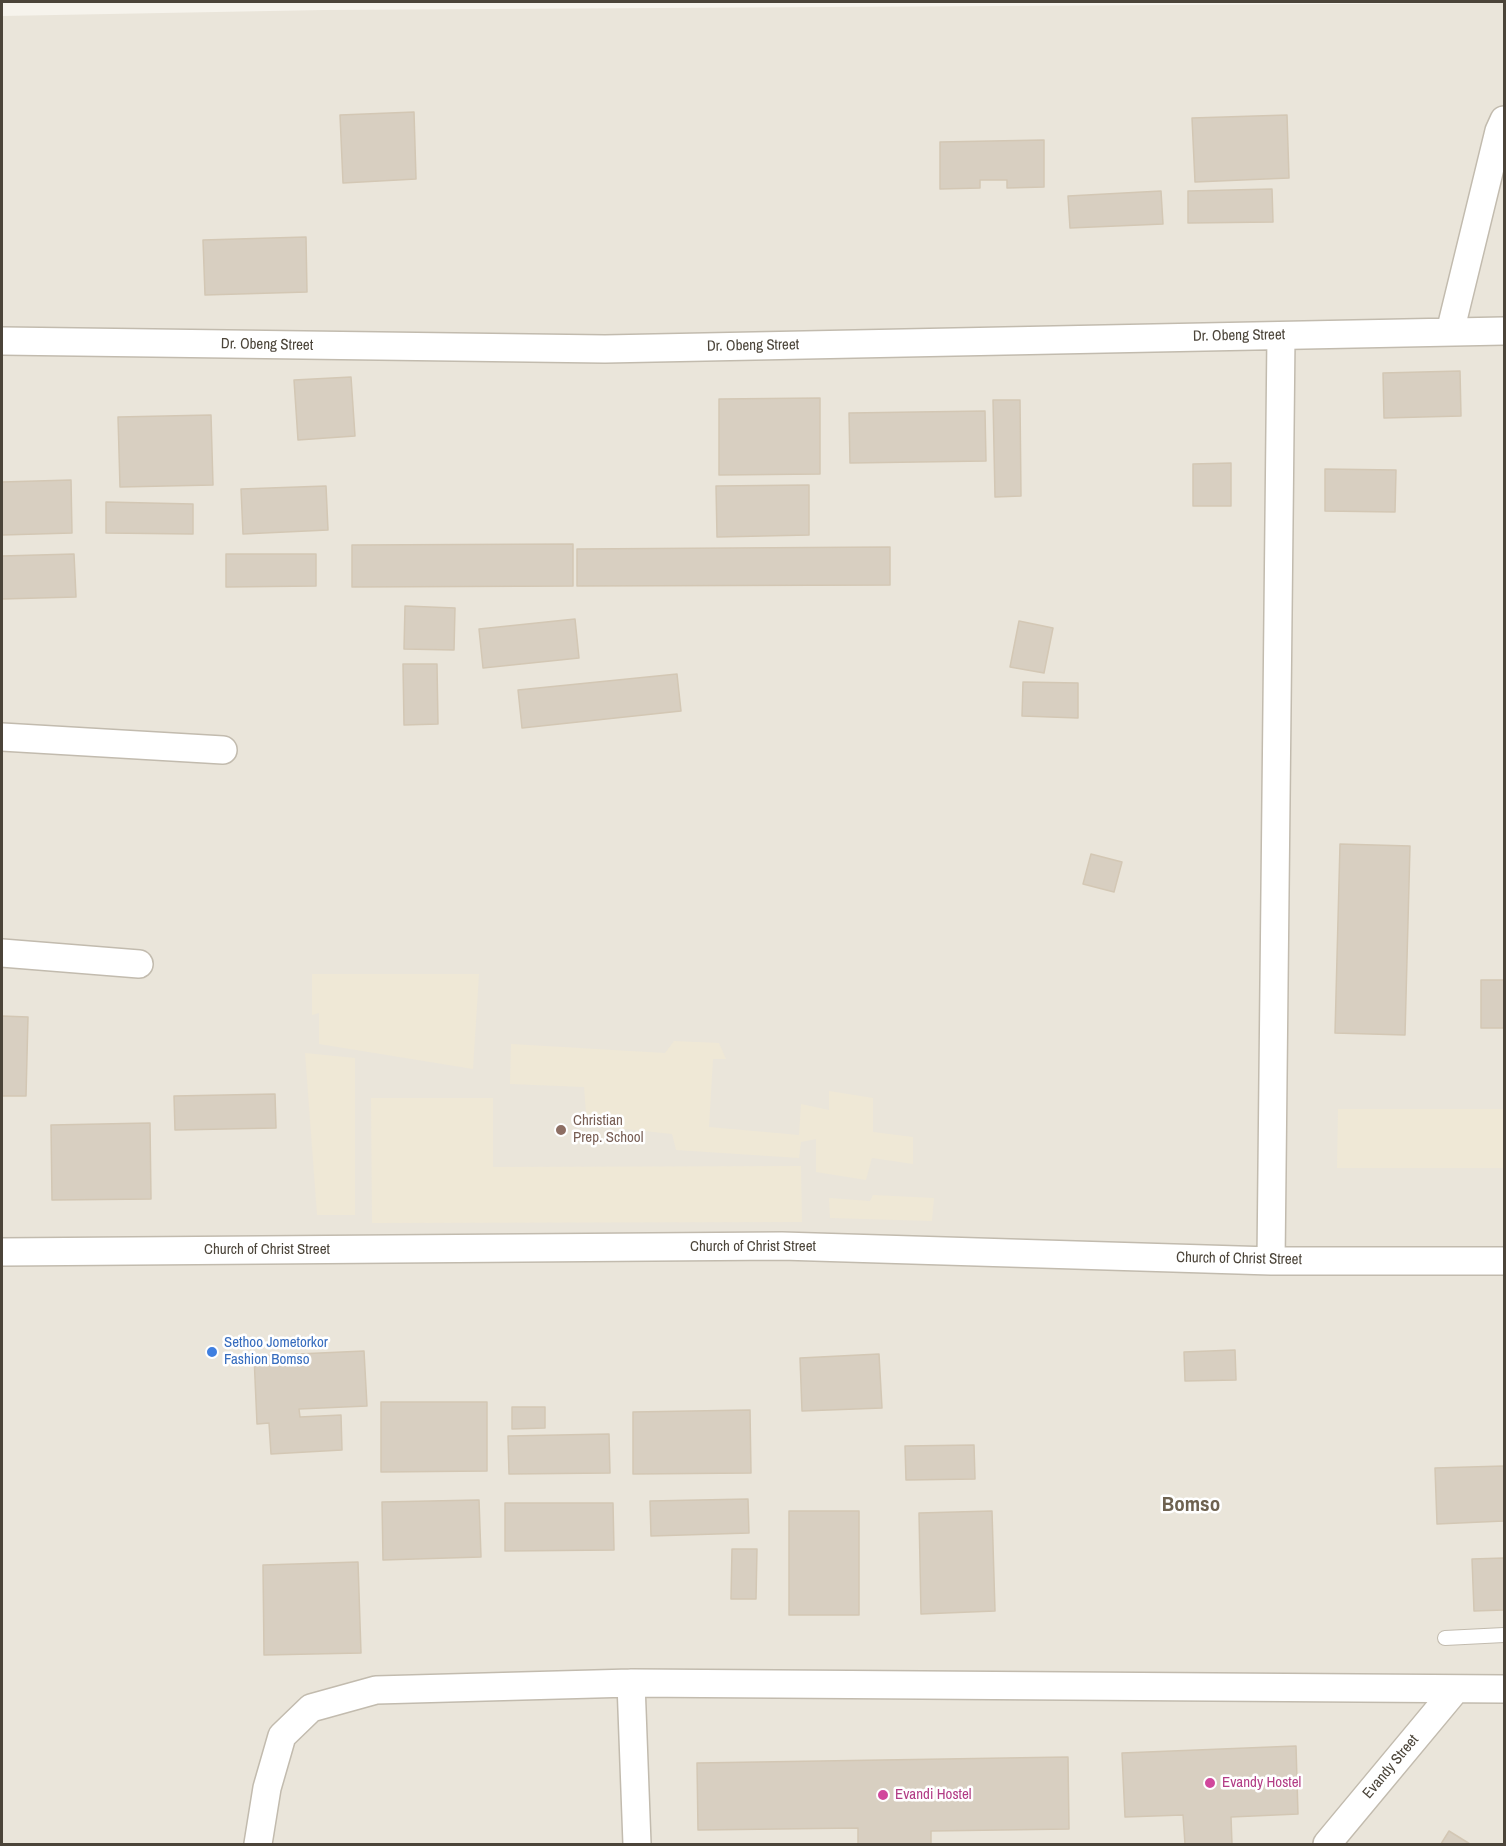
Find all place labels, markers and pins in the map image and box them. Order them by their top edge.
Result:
place label: Christian Prep. School [573,1112,643,1147]
marker: Christian Prep. School [554,1123,568,1137]
place label: Sethoo Jometorkor Fashion Bomso [224,1334,328,1369]
marker: Sethoo Jometorkor Fashion Bomso [205,1345,219,1359]
place label: Evandy Hostel [1222,1774,1301,1792]
marker: Evandy Hostel [1203,1776,1217,1790]
place label: Evandi Hostel [895,1786,972,1804]
marker: Evandi Hostel [876,1788,890,1802]

